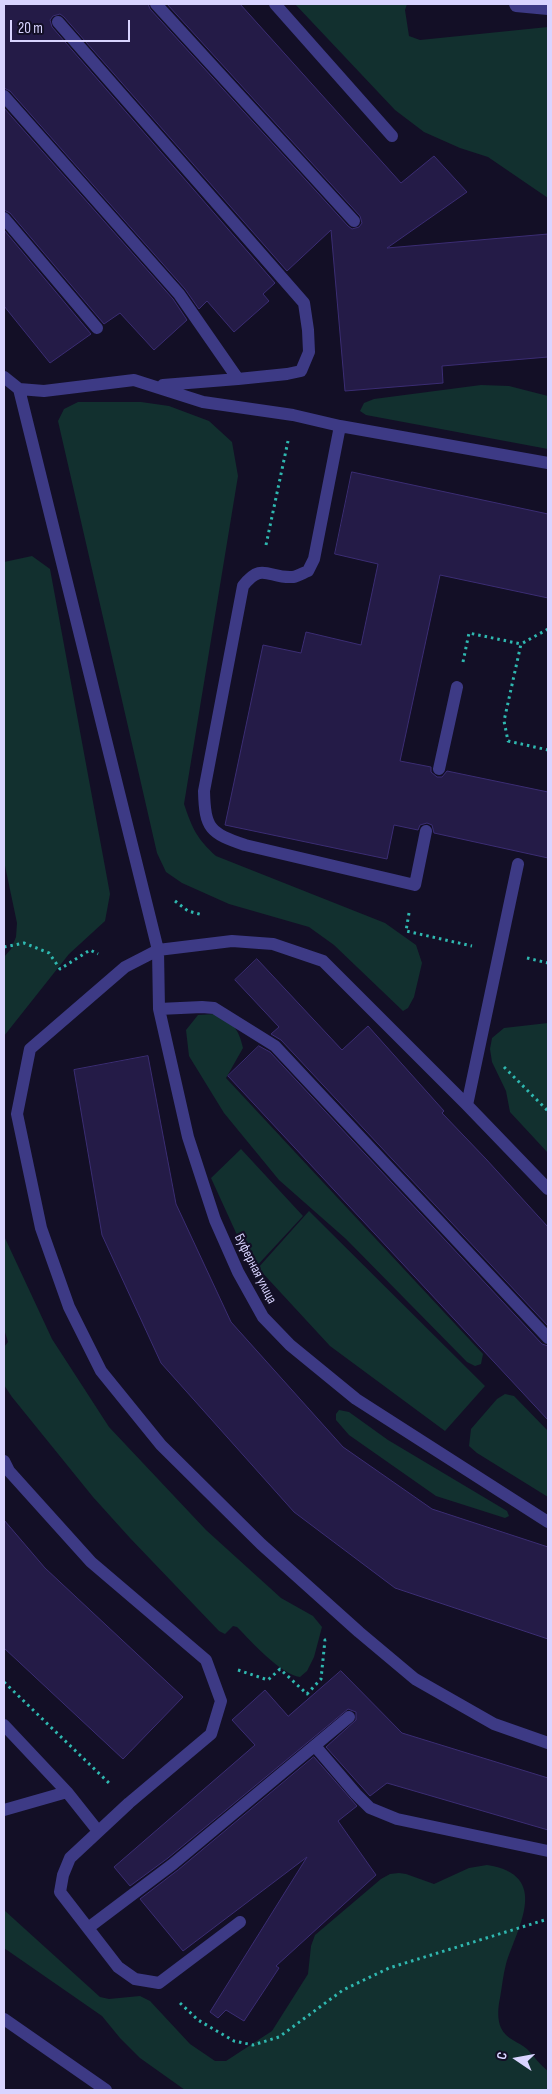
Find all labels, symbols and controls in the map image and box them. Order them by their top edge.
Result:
scale bar [12,10,132,42]
text: 20 m [18,19,43,38]
street label: Буферная улица [230,1231,280,1307]
north arrow [492,2034,542,2084]
text: С [493,2050,511,2061]

